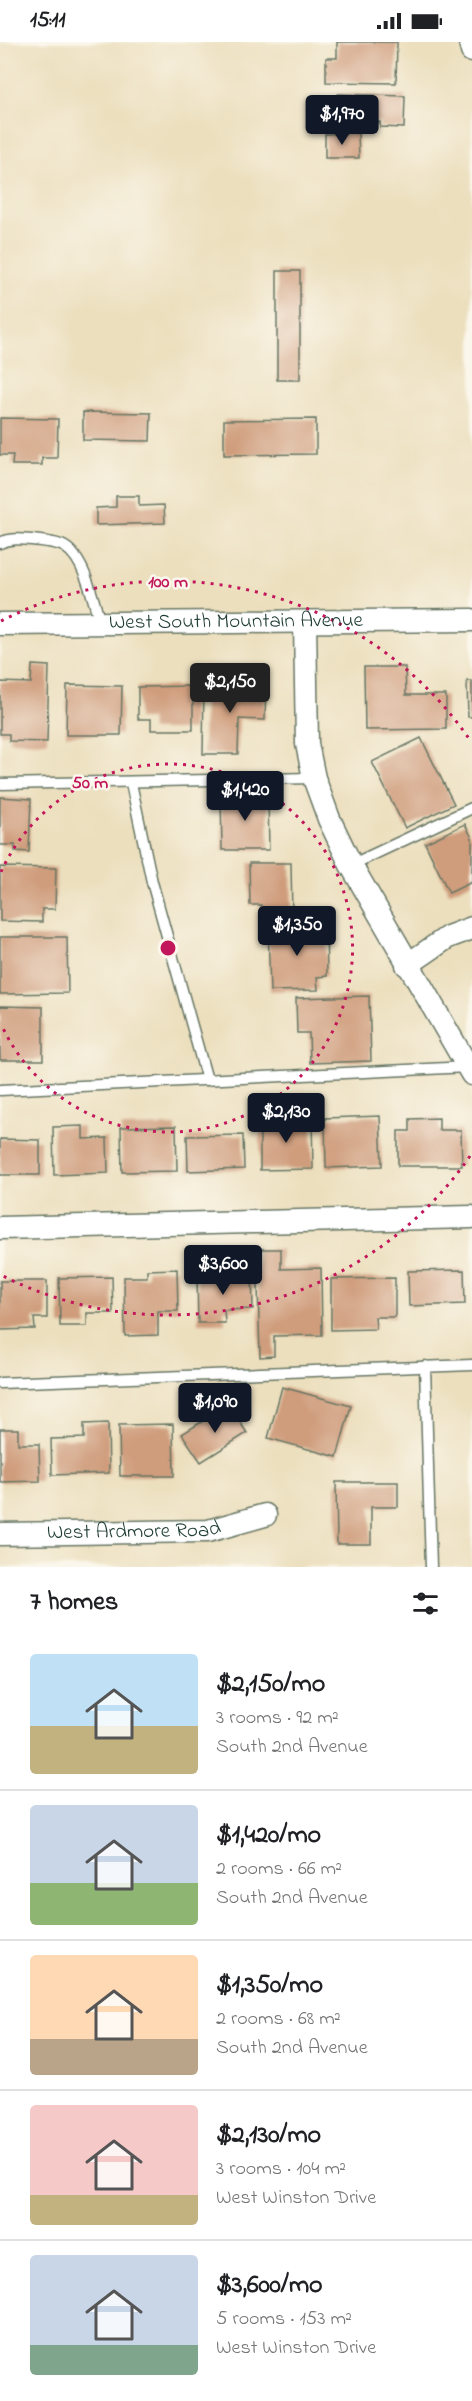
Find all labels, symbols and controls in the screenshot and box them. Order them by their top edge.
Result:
text: 15:11 [30,5,65,37]
pin: $1,970 [293,95,391,146]
text: $1,970 [320,100,364,129]
text: 100 m [148,570,188,596]
street label: West South Mountain Avenue [109,606,364,638]
pin: $2,150 [181,663,279,714]
text: $2,150 [204,668,256,697]
text: 50 m [72,771,108,797]
pin: $1,420 [196,771,294,822]
text: $1,420 [221,776,269,805]
pin: $1,350 [248,906,346,957]
text: $1,350 [272,911,322,940]
centre of rings [158,938,178,958]
pin: $2,130 [237,1093,335,1144]
text: $2,130 [262,1098,310,1127]
pin: $3,600 [174,1245,272,1296]
text: $3,600 [198,1250,248,1279]
pin: $1,090 [166,1383,264,1434]
text: $1,090 [192,1388,238,1417]
street label: West Ardmore Road [47,1513,225,1548]
text: 7 homes [30,1584,118,1622]
icon: filters [409,1587,442,1620]
text: $2,150/mo [216,1666,325,1704]
icon: home [78,1678,150,1750]
text: 3 rooms · 92 m² [216,1704,339,1733]
text: South 2nd Avenue [216,1733,368,1762]
text: $1,420/mo [216,1817,321,1855]
icon: home [78,1829,150,1901]
text: 2 rooms · 66 m² [216,1855,342,1884]
text: South 2nd Avenue [216,1884,368,1913]
text: $1,350/mo [216,1967,323,2005]
icon: home [78,1979,150,2051]
text: 2 rooms · 68 m² [216,2005,341,2034]
text: South 2nd Avenue [216,2034,368,2063]
text: $2,130/mo [216,2117,321,2155]
icon: home [78,2129,150,2201]
text: 3 rooms · 104 m² [216,2155,346,2184]
text: West Winston Drive [216,2184,376,2213]
text: $3,600/mo [216,2267,323,2305]
icon: home [78,2279,150,2351]
text: 5 rooms · 153 m² [216,2305,352,2334]
text: West Winston Drive [216,2334,376,2363]

